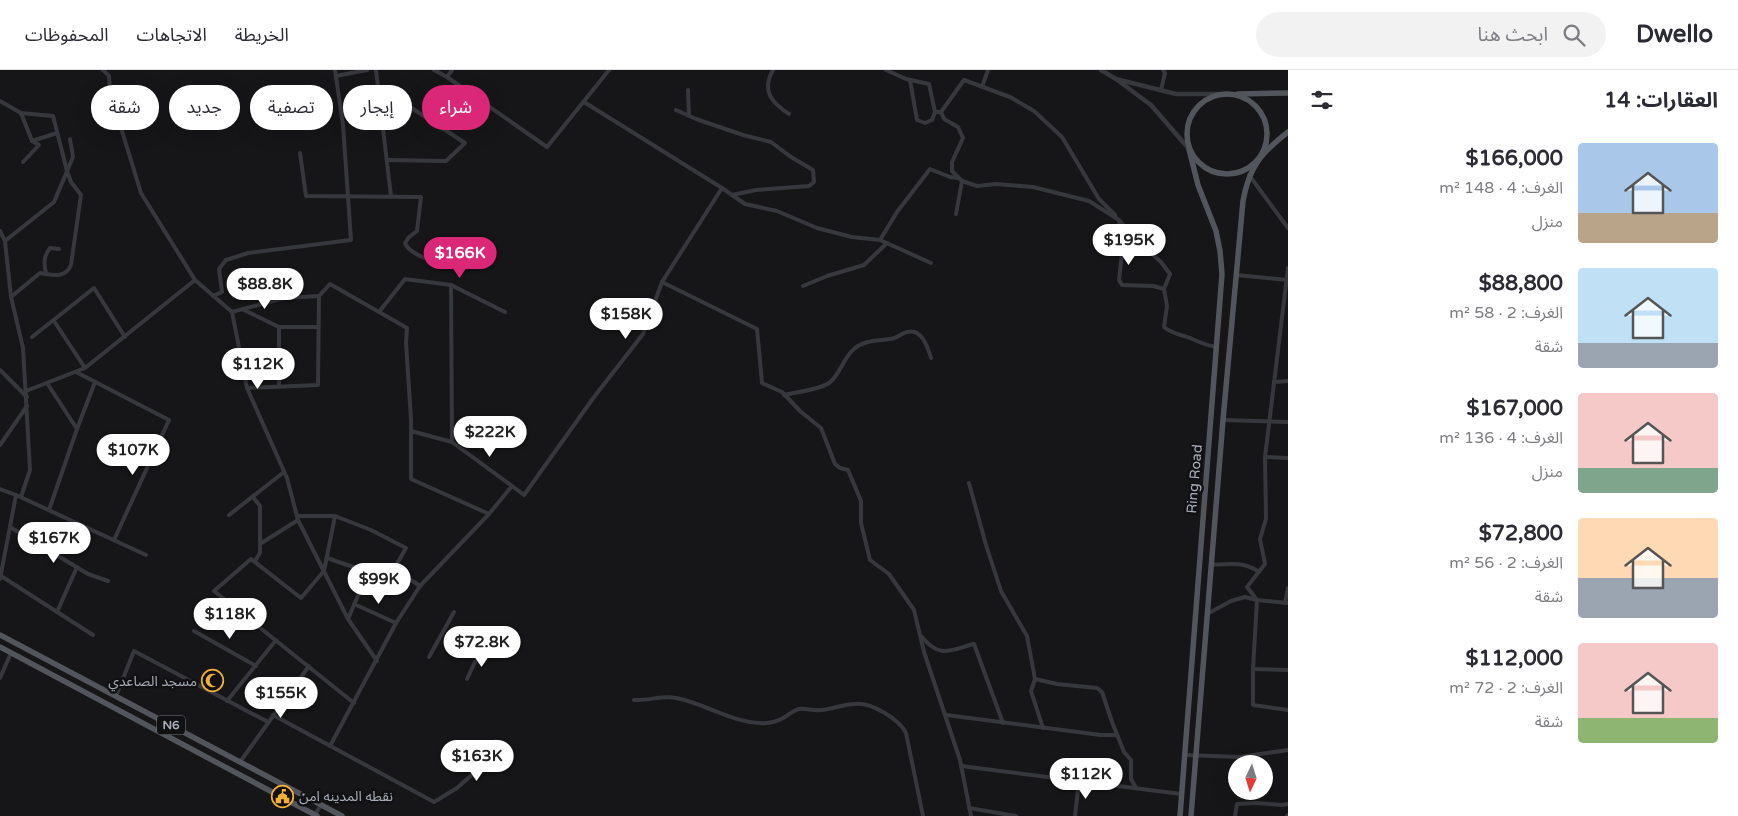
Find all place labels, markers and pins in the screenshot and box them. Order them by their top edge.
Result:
pin: $195K [1094,224,1164,266]
pin: $166K [425,236,495,279]
pin: $88.8K [224,268,306,310]
pin: $158K [591,298,661,340]
pin: $112K [223,348,293,390]
pin: $222K [455,416,525,458]
pin: $107K [98,434,168,476]
pin: $167K [19,522,89,564]
pin: $99K [349,562,409,605]
pin: $118K [195,598,265,640]
pin: $72.8K [441,626,523,668]
mosque icon: مسجد الصاعدي [201,669,225,693]
place label: مسجد الصاعدي [108,673,197,692]
pin: $155K [246,676,316,719]
pin: $163K [442,740,512,782]
pin: $112K [1051,758,1121,800]
public building icon: نقطه المدينه امن [271,784,295,808]
place label: نقطه المدينه امن [299,788,393,805]

